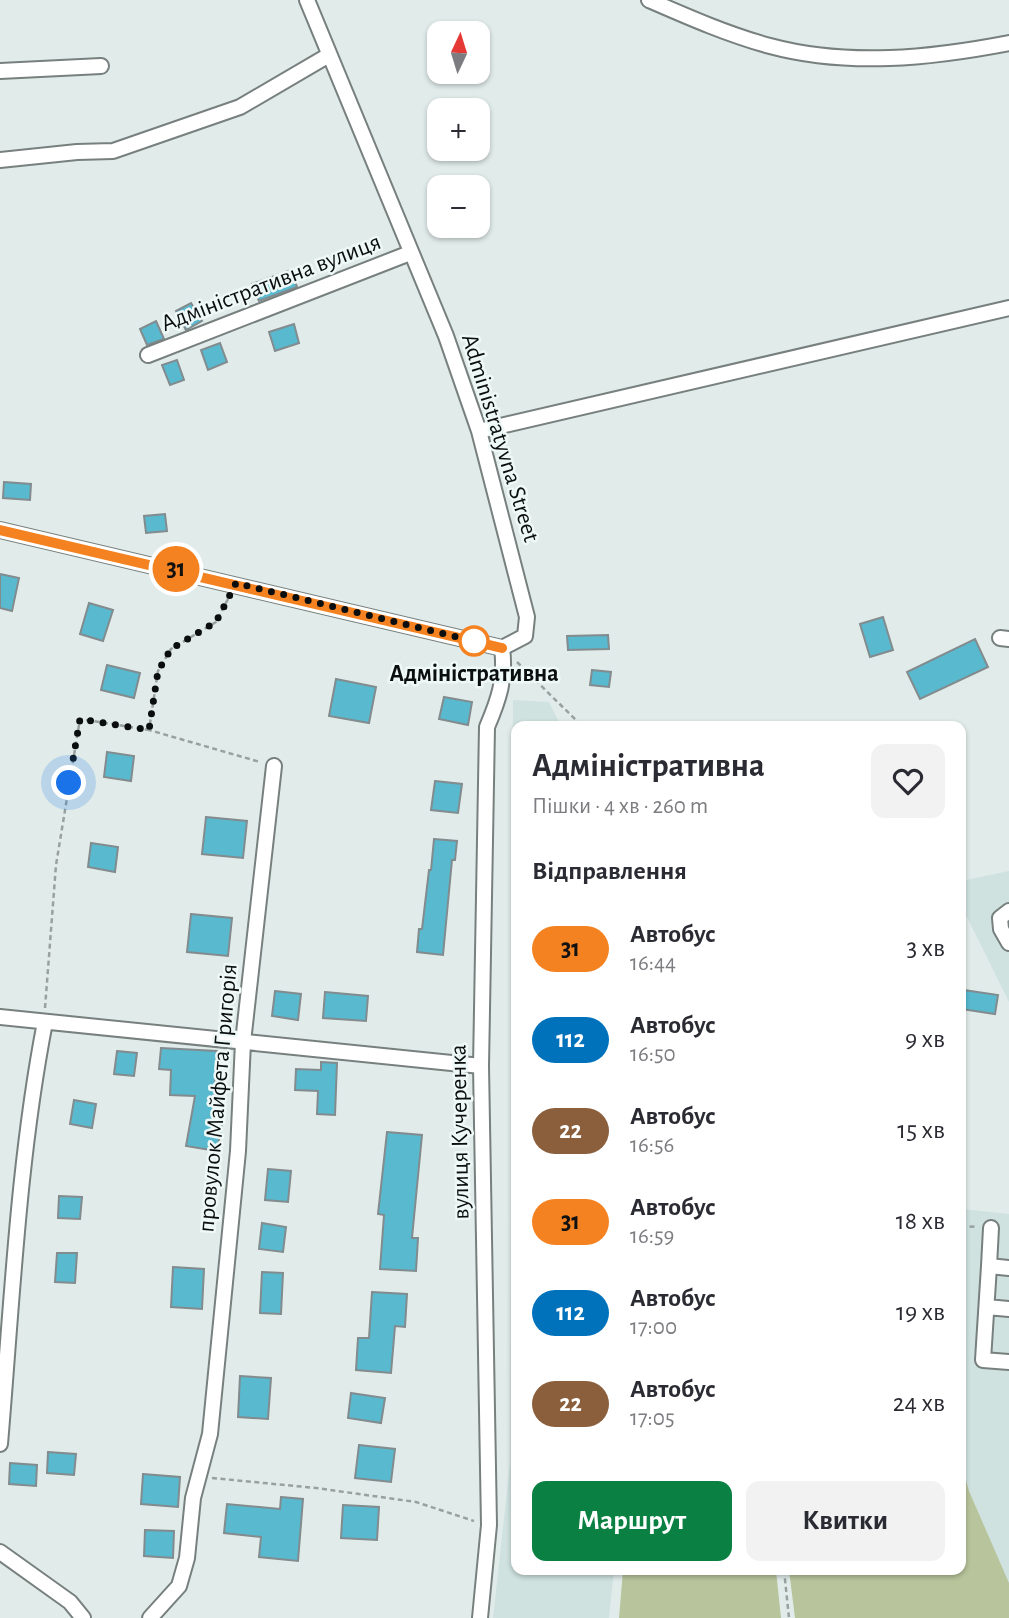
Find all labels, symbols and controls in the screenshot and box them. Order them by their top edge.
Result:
north arrow [427,21,490,84]
map controls [427,21,490,238]
button: + [427,98,490,161]
button: − [427,175,490,238]
street label: Адміністративна вулиця [158,230,384,336]
street label: Administratyvna Street [457,331,543,545]
line badge: 31 [144,546,208,592]
text: 31 [167,557,185,581]
marker: Адміністративна [459,626,489,656]
place label: Адміністративна [389,662,559,686]
button: heart [871,744,945,818]
text: Адміністративна [532,750,765,783]
your location [51,765,86,800]
text: Пішки · 4 хв · 260 m [532,795,708,818]
text: Відправлення [532,858,687,884]
text: Автобус [630,921,716,947]
text: 3 хв [906,935,945,961]
text: 31 [561,937,580,961]
text: 16:44 [630,952,676,975]
street label: провулок Майфета Григорія [194,963,242,1233]
text: Автобус [630,1012,716,1038]
text: 9 хв [905,1026,945,1052]
text: 112 [556,1028,585,1052]
text: 16:50 [630,1043,676,1066]
street label: вулиця Кучеренка [446,1044,474,1220]
text: Автобус [630,1103,716,1129]
text: 15 хв [897,1117,945,1143]
text: 22 [559,1119,582,1143]
text: 16:56 [630,1134,674,1157]
text: Автобус [630,1194,716,1220]
text: 18 хв [896,1208,945,1234]
text: 31 [561,1210,580,1234]
text: 16:59 [630,1225,674,1248]
text: Автобус [630,1285,716,1311]
text: 19 хв [896,1299,945,1325]
text: 112 [556,1301,585,1325]
text: 17:00 [630,1316,677,1339]
text: Автобус [630,1376,716,1402]
text: 24 хв [893,1390,945,1416]
text: 22 [559,1392,582,1416]
text: 17:05 [630,1407,675,1430]
button: Маршрут [532,1481,732,1561]
button: Квитки [746,1481,945,1561]

